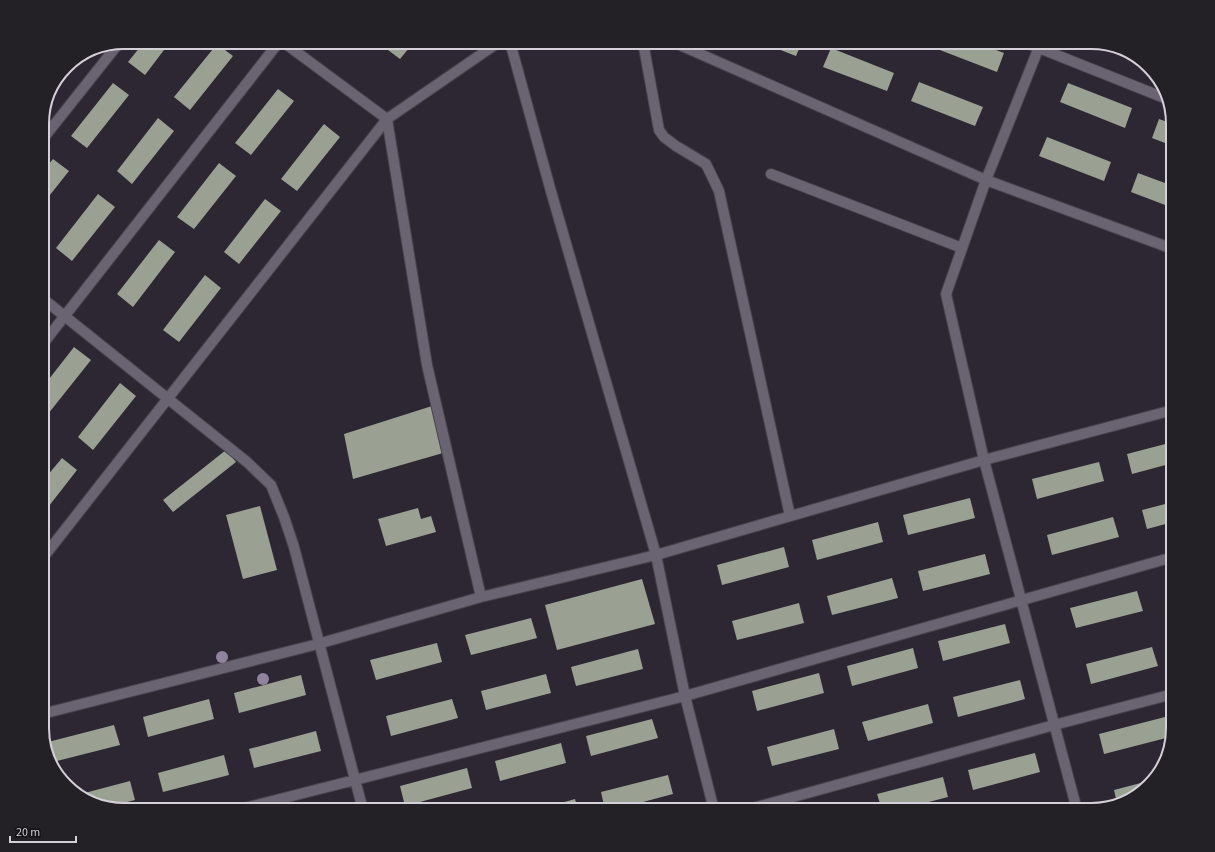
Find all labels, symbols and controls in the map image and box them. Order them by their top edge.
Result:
scale bar [10,818,76,844]
text: 20 m [16,824,40,841]

